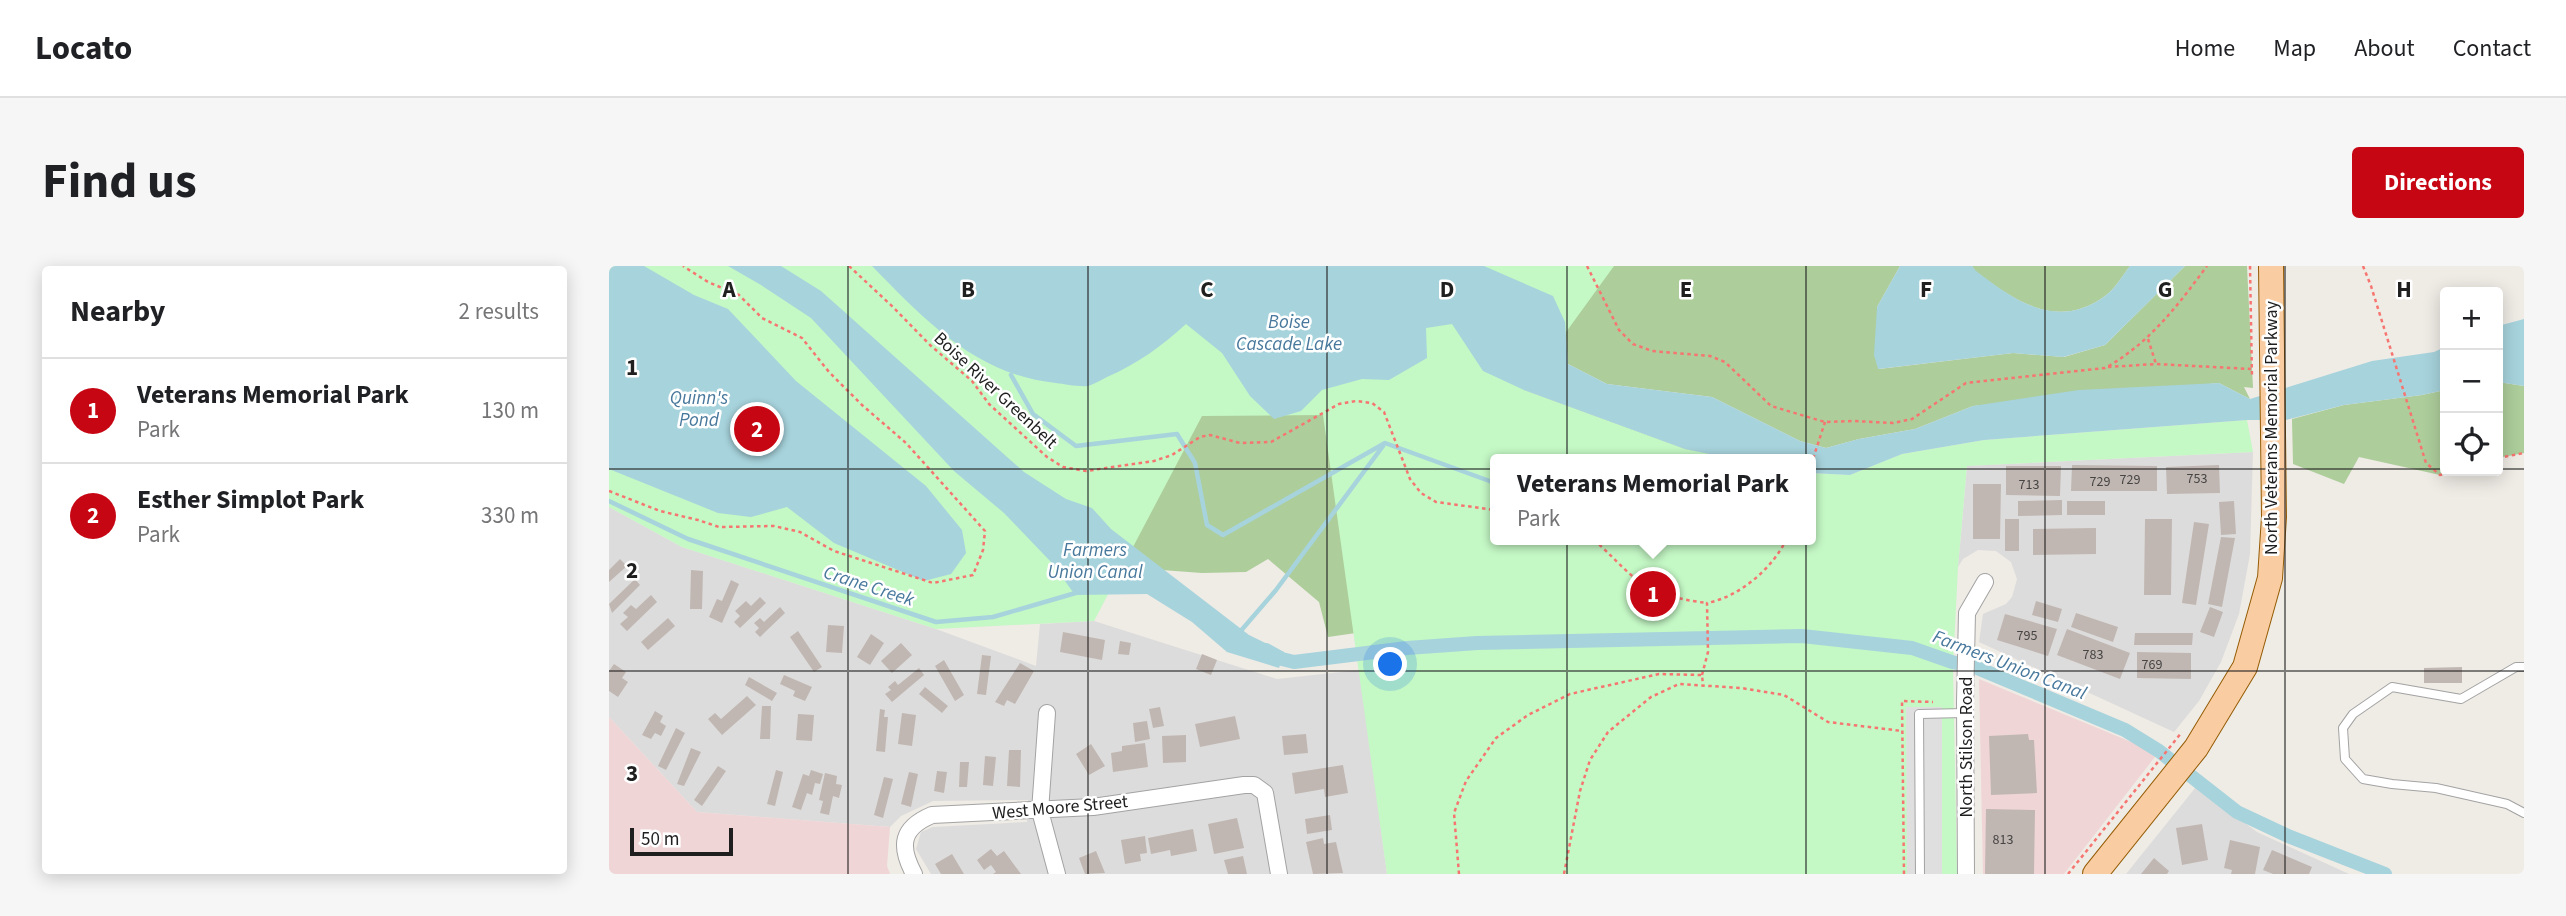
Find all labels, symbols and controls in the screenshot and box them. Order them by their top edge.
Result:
text: Locato [35,25,132,72]
text: Home [2175,31,2235,66]
text: Map [2273,31,2316,66]
text: About [2354,31,2415,66]
text: Contact [2453,31,2531,66]
text: Find us [42,147,197,217]
button: Directions [2352,147,2524,218]
text: A [721,273,736,306]
text: B [961,273,975,306]
text: C [1200,273,1214,306]
text: D [1440,273,1454,306]
text: E [1680,273,1692,306]
text: F [1920,273,1932,306]
text: G [2158,273,2172,306]
text: H [2396,273,2412,306]
map controls [2440,287,2503,476]
button: + [2440,287,2503,350]
text: Nearby [70,290,165,333]
text: 2 results [459,295,539,328]
street label: North Veterans Memorial Parkway [2259,300,2284,555]
water label: Boise Cascade Lake [1236,309,1342,358]
street label: Boise River Greenbelt [928,326,1063,454]
button: − [2440,350,2503,413]
text: 1 [626,351,638,384]
text: Veterans Memorial Park [137,376,409,413]
water label: Quinn's Pond [670,385,728,434]
text: 1 [87,394,99,427]
text: 130 m [481,394,539,427]
pin: 2 [734,403,780,455]
text: Park [137,413,180,446]
button: locate [2440,413,2503,476]
popup [1490,454,1816,545]
text: Veterans Memorial Park [1517,465,1789,502]
house number: 753 [2187,469,2207,489]
house number: 729 [2120,470,2140,490]
house number: 729 [2090,472,2110,492]
house number: 713 [2019,475,2039,495]
text: Esther Simplot Park [137,481,364,518]
text: 2 [87,499,99,532]
text: 330 m [481,499,539,532]
text: Park [1517,502,1560,535]
text: Park [137,518,180,551]
water label: Farmers Union Canal [1047,537,1143,586]
text: 2 [626,554,638,587]
water label: Crane Creek [820,559,918,614]
pin: 1 [1630,568,1676,620]
water label: Farmers Union Canal [1929,624,2091,707]
house number: 795 [2017,626,2037,646]
house number: 783 [2083,645,2103,665]
your location [1373,647,1407,681]
house number: 769 [2142,655,2162,675]
street label: North Stilson Road [1954,677,1979,817]
text: 3 [626,757,638,790]
street label: West Moore Street [991,789,1129,826]
scale bar [630,825,733,857]
text: 50 m [641,826,679,853]
house number: 813 [1993,830,2013,850]

